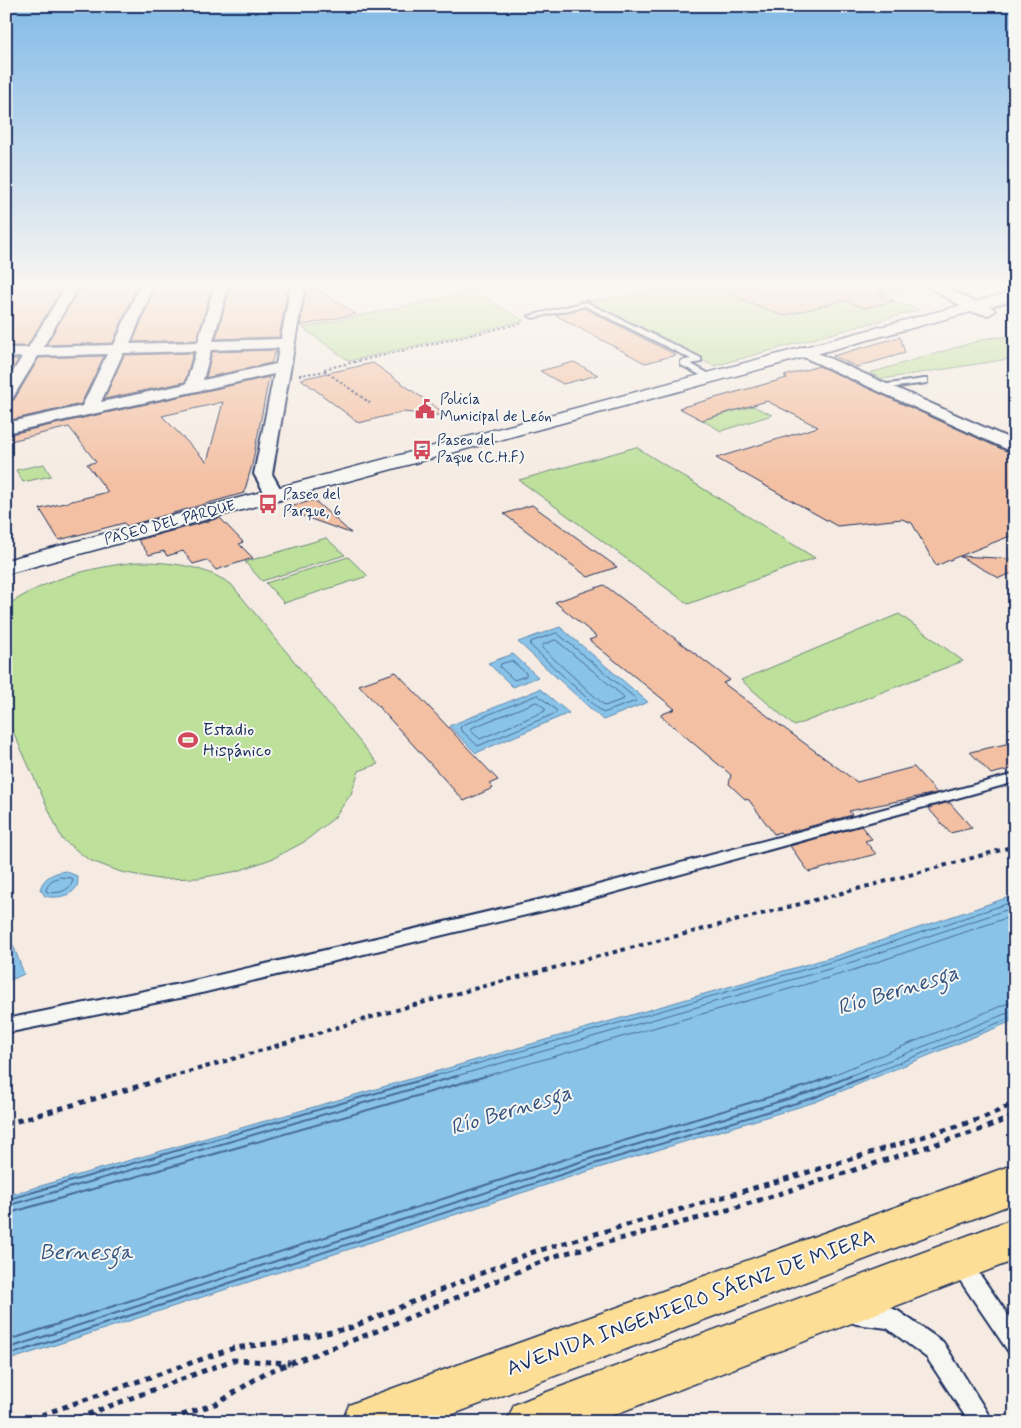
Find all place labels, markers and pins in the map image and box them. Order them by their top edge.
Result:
place label: Policía Municipal de León [440,390,552,427]
public building icon: Policía Municipal de León [414,398,436,420]
place label: Paseo del Paque (C.H.F) [437,431,525,468]
bus stop icon: Paseo del Paque (C.H.F) [411,439,433,461]
place label: Paseo del Parque, 6 [283,485,341,522]
bus stop icon: Paseo del Parque, 6 [257,493,279,515]
place label: Estadio Hispánico [203,718,271,763]
sports icon: Estadio Hispánico [177,729,199,751]

